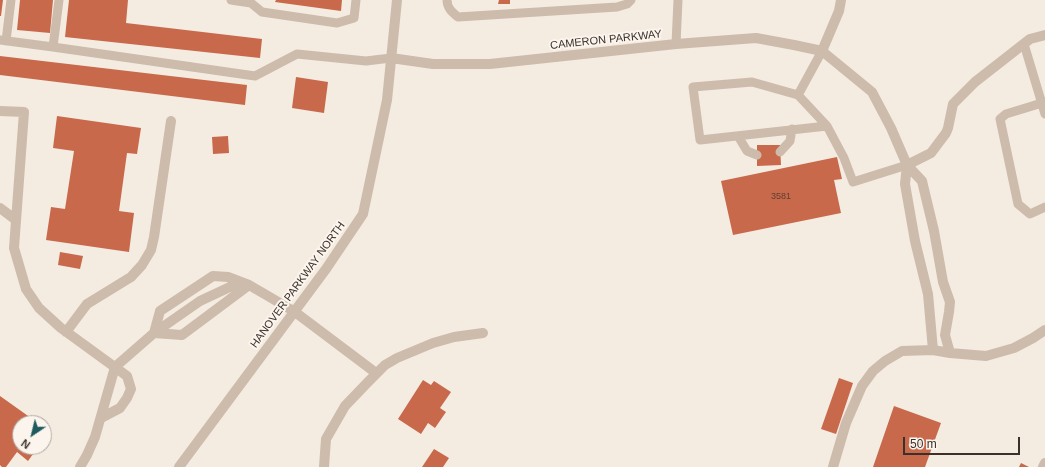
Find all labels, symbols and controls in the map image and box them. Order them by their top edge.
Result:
street label: CAMERON PARKWAY [549,28,663,52]
house number: 3581 [771,192,791,202]
street label: HANOVER PARKWAY NORTH [248,219,348,351]
north arrow [12,415,52,455]
scale bar [905,429,1022,455]
text: N [19,437,32,451]
text: 50 m [910,437,937,451]

